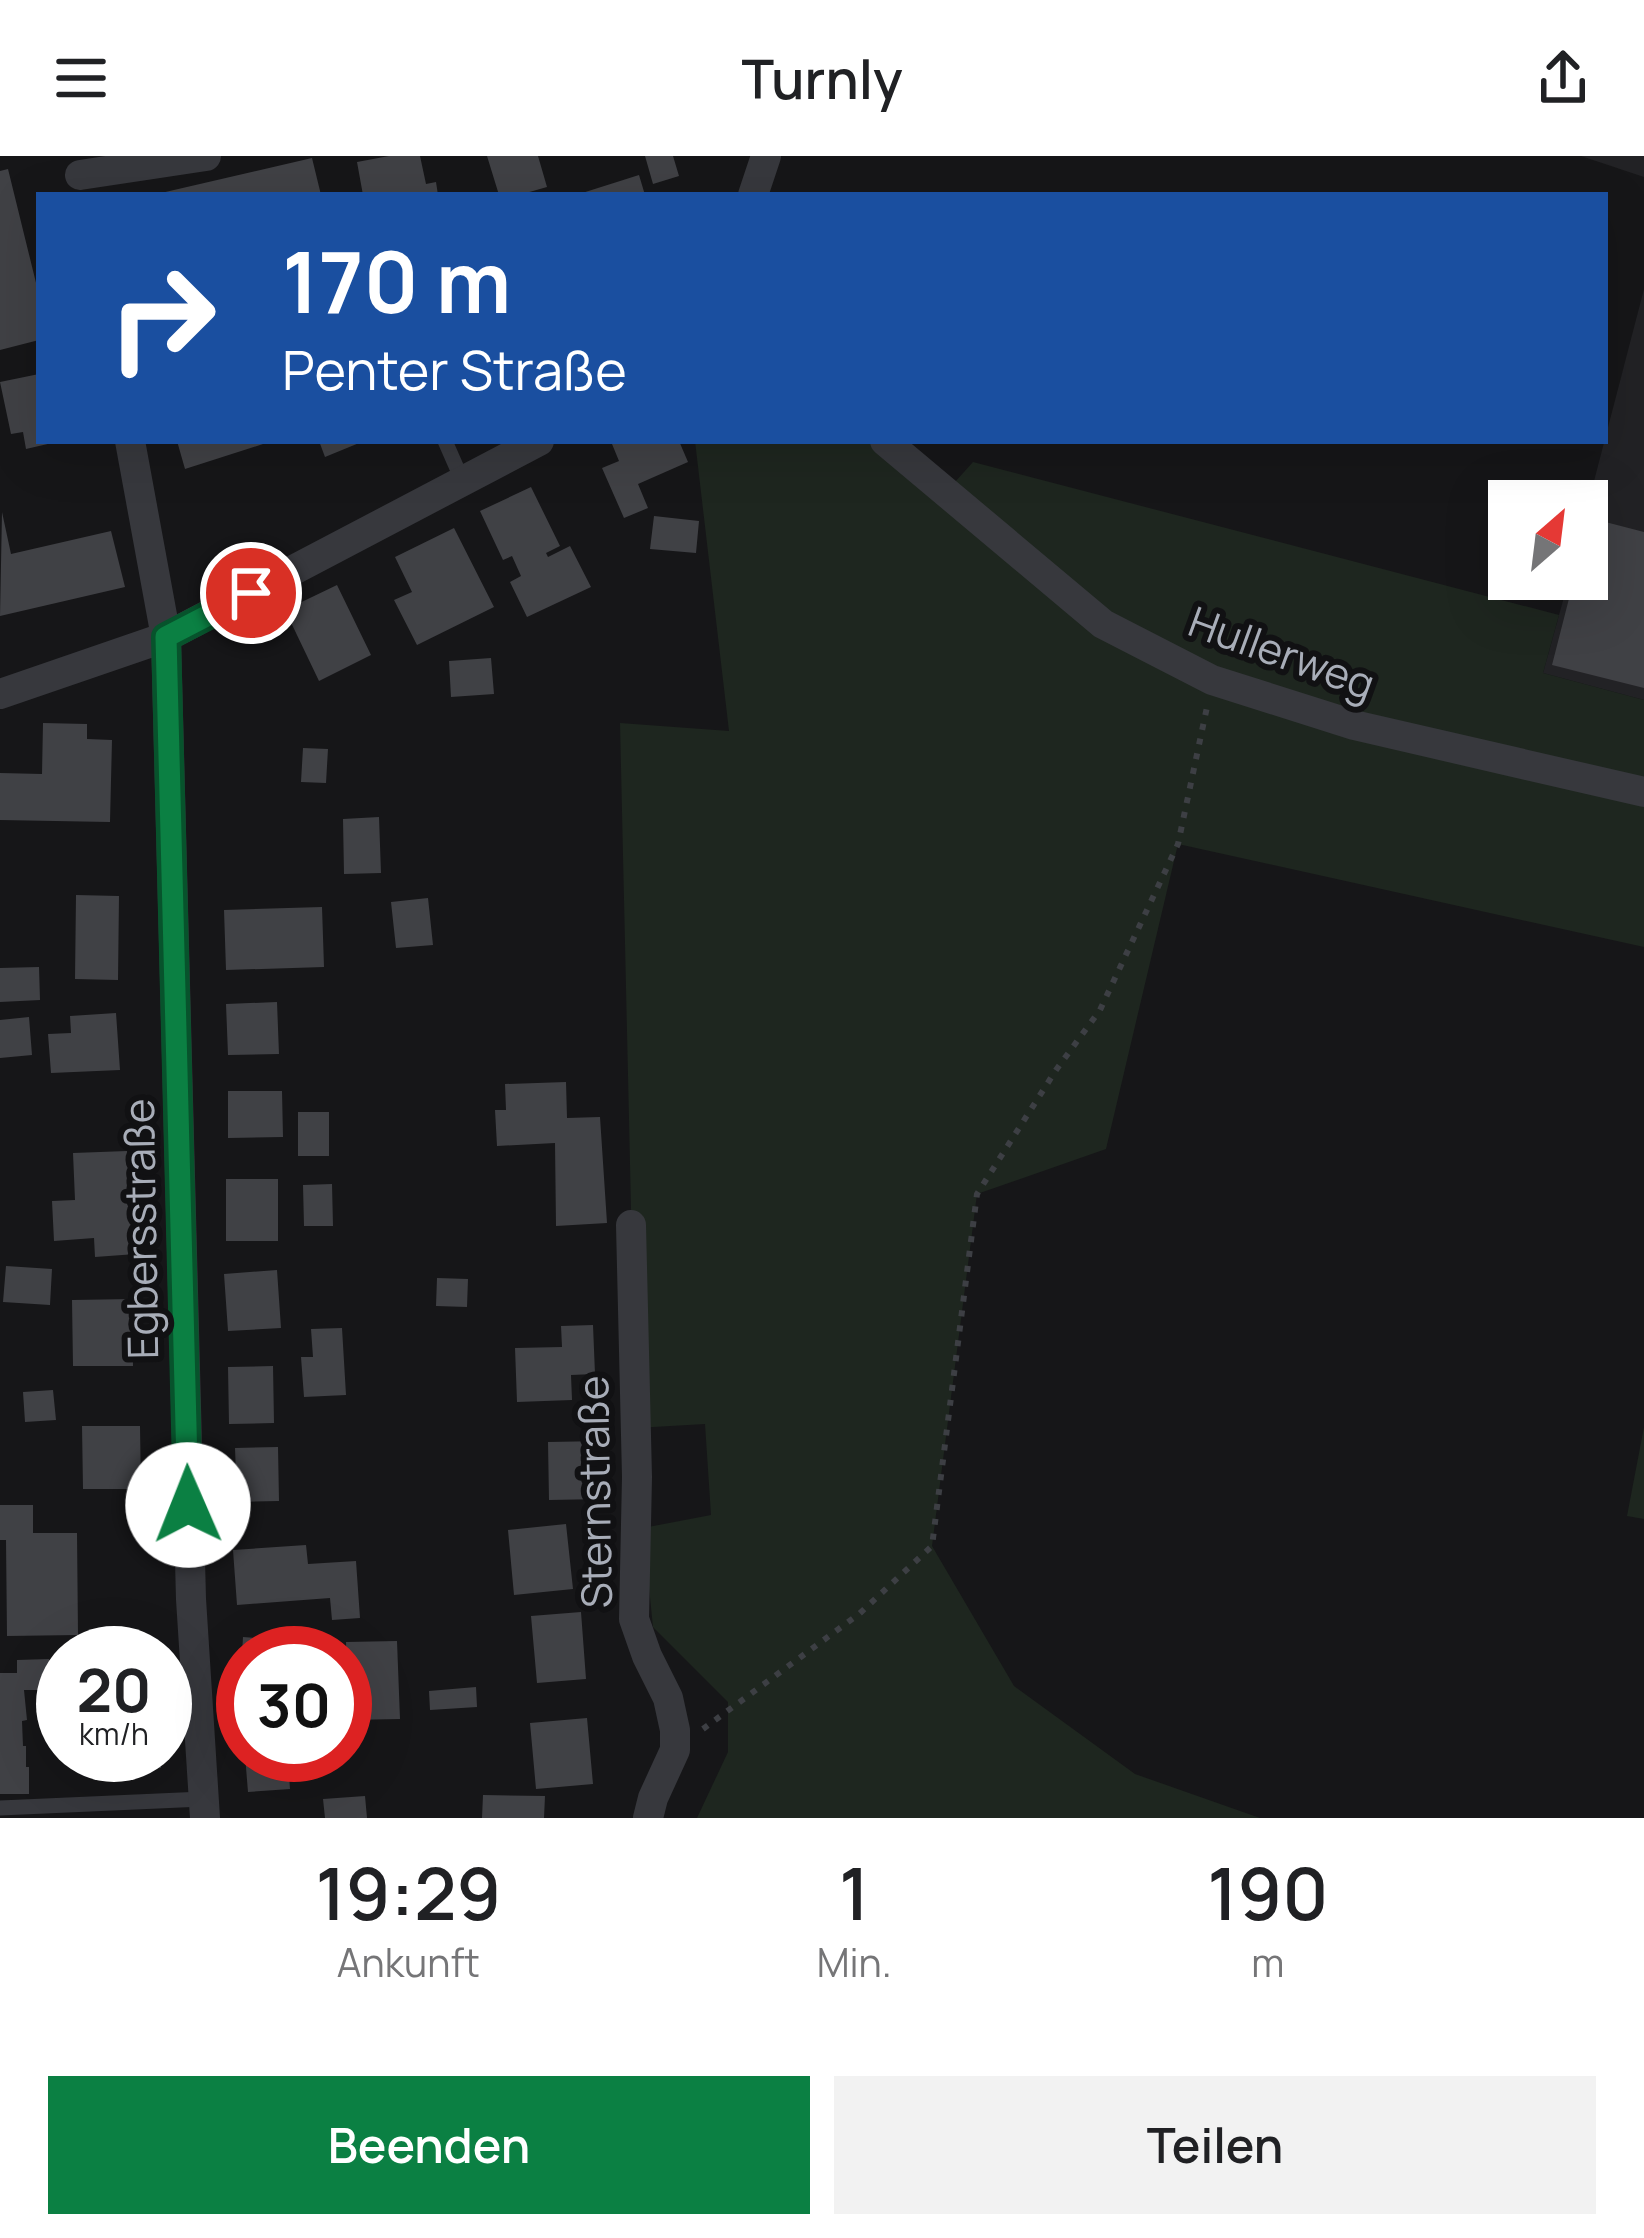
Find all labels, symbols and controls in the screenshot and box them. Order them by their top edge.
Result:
text: Turnly [741,41,903,115]
icon: menu [48,45,114,111]
icon: share [1530,45,1596,111]
text: 170 m [282,223,511,338]
icon: right [84,240,240,396]
text: Penter Straße [282,332,627,406]
north arrow [1488,480,1608,600]
map controls [1488,480,1608,600]
pin [200,542,302,644]
icon: arrive [218,560,284,626]
street label: Hullerweg [1181,592,1383,712]
street label: Egbersstraße [109,1098,171,1360]
street label: Sternstraße [563,1375,625,1609]
position arrow [125,1442,251,1568]
speed limit sign: 30 [216,1626,372,1782]
text: 20 [76,1648,152,1730]
text: km/h [79,1713,149,1754]
text: 19:29 [315,1843,501,1942]
text: 1 [839,1843,869,1942]
text: 190 [1207,1843,1328,1942]
text: Ankunft [337,1935,480,1989]
text: Min. [817,1935,892,1989]
text: m [1251,1935,1284,1989]
button: Beenden [48,2076,810,2214]
button: Teilen [834,2076,1596,2214]

